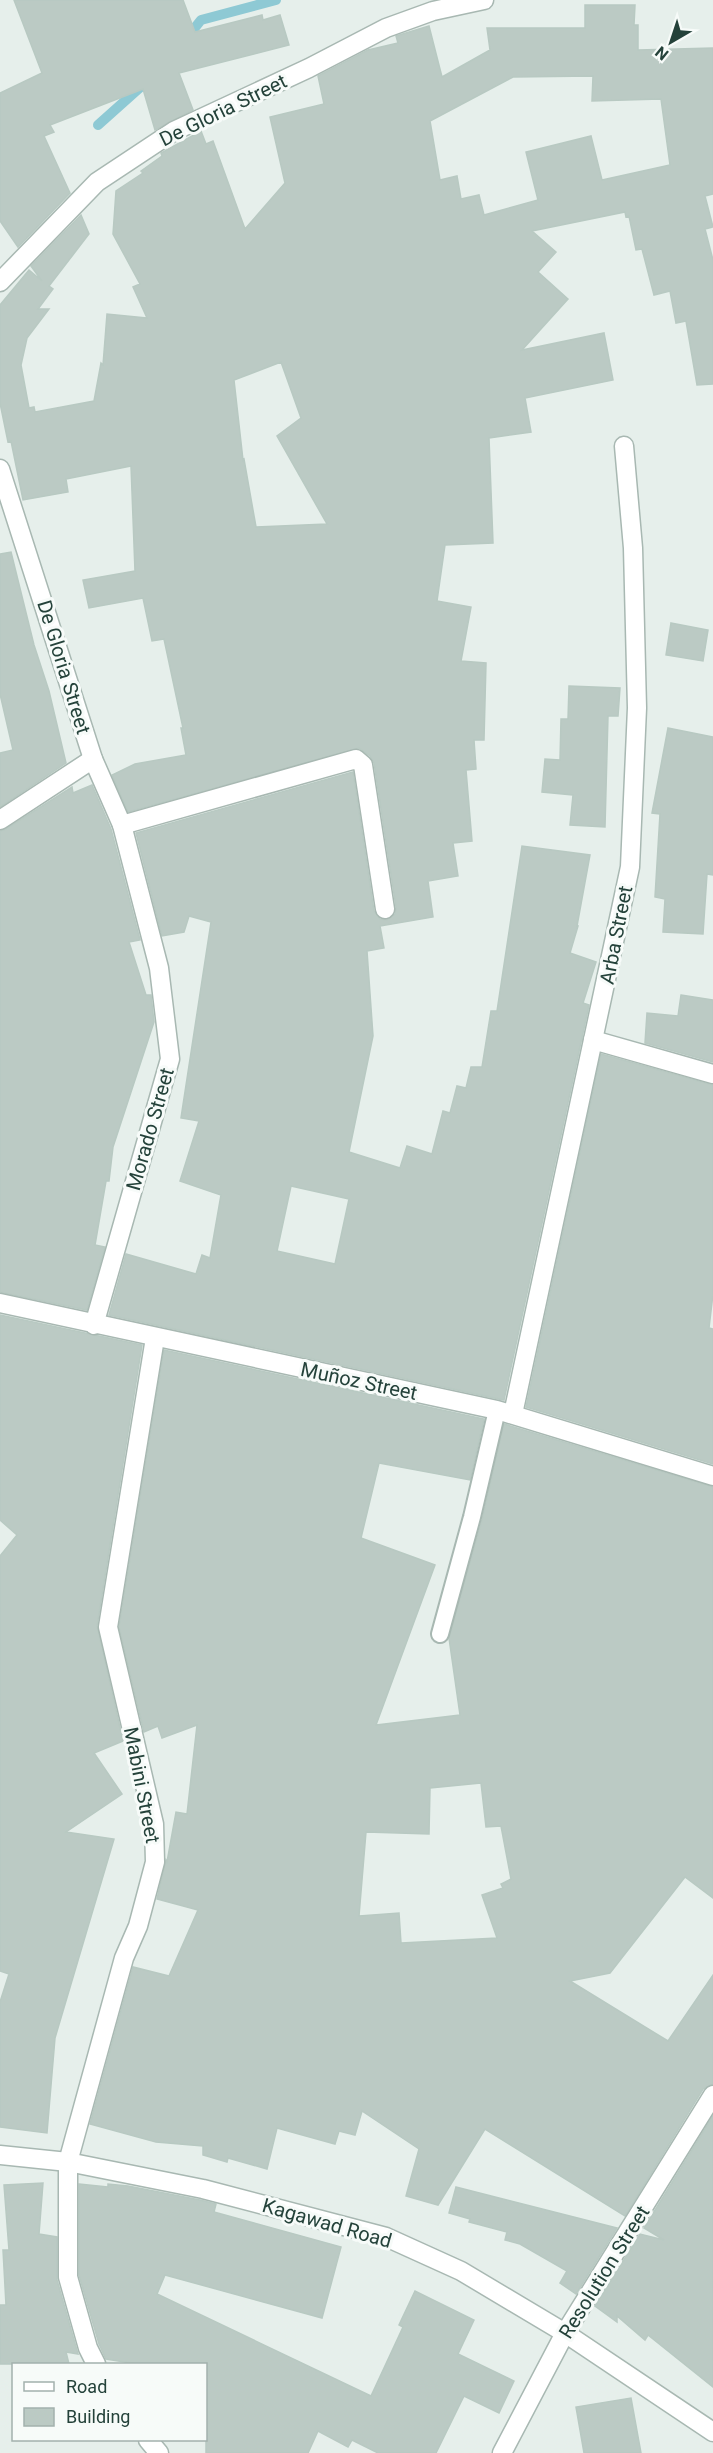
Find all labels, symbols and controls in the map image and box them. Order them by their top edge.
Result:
north arrow [641,12,701,72]
text: N [652,42,672,64]
street label: De Gloria Street [155,69,291,151]
street label: De Gloria Street [32,597,96,737]
street label: Arba Street [595,884,637,986]
street label: Morado Street [121,1065,179,1193]
street label: Muñoz Street [299,1357,419,1405]
street label: Mabini Street [119,1725,165,1845]
street label: Kagawad Road [259,2193,395,2253]
street label: Resolution Street [554,2201,654,2343]
legend [12,2363,207,2441]
text: Road [66,2376,107,2397]
text: Building [66,2406,130,2427]

